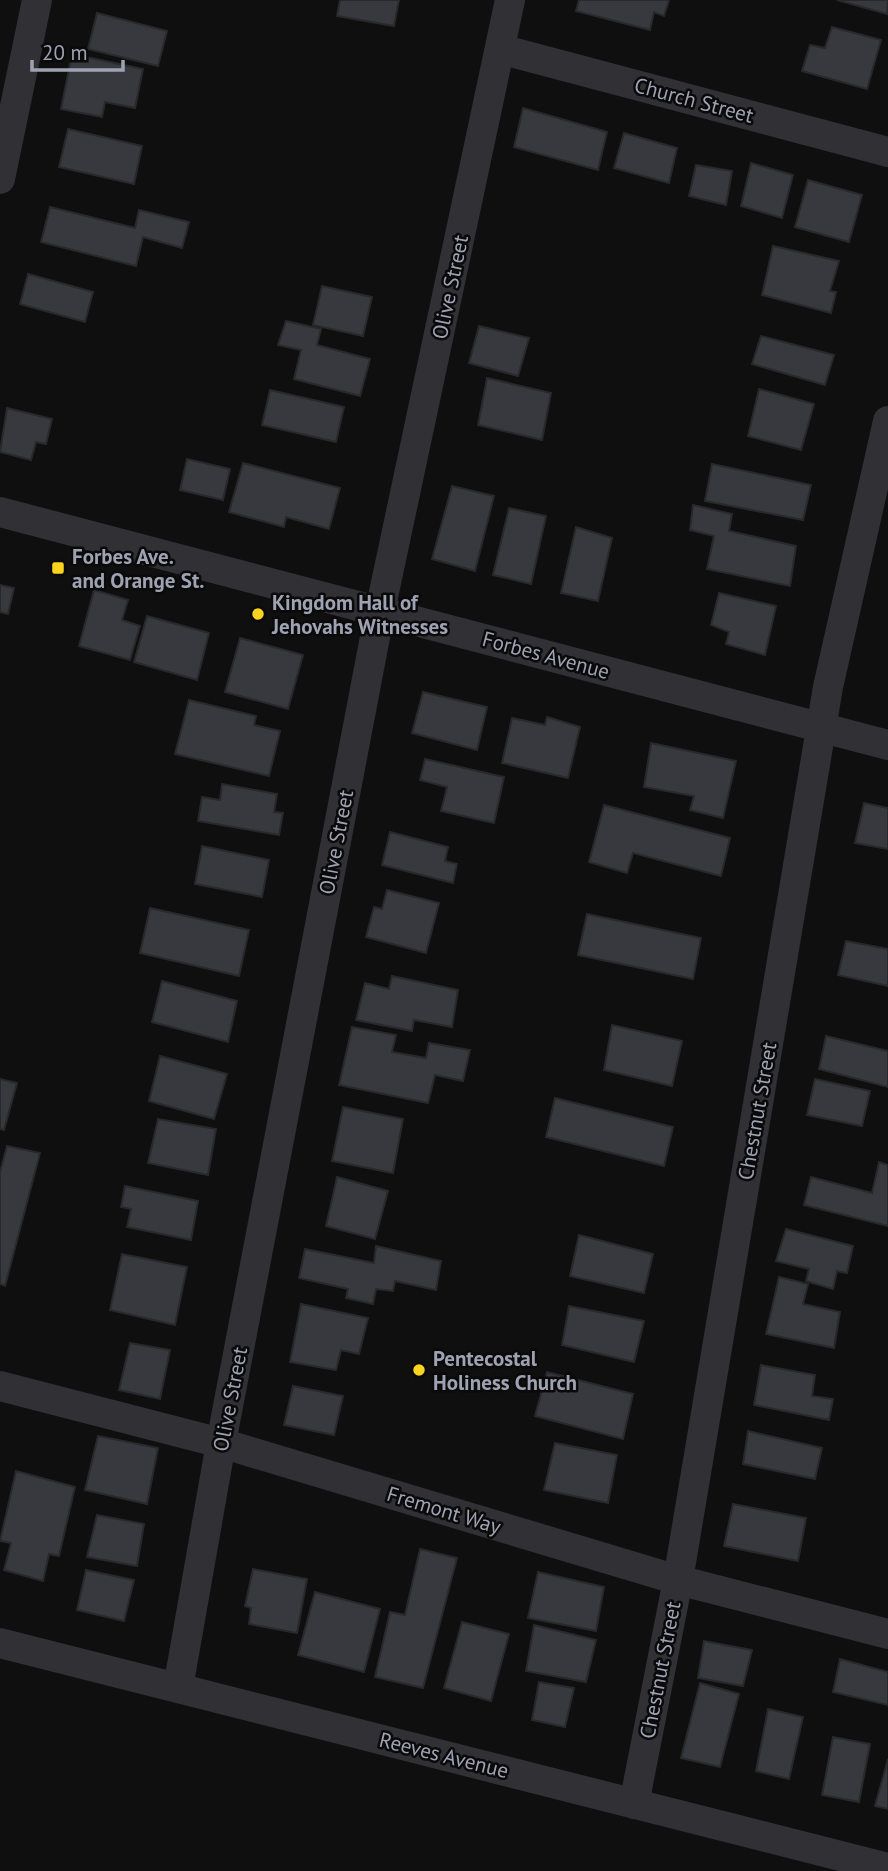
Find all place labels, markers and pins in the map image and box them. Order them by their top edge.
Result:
place label: Forbes Ave. and Orange St. [72,543,204,594]
marker: Forbes Ave. and Orange St. [50,560,66,576]
place label: Kingdom Hall of Jehovahs Witnesses [271,589,448,640]
marker: Kingdom Hall of Jehovahs Witnesses [250,606,266,622]
place label: Pentecostal Holiness Church [433,1345,577,1396]
marker: Pentecostal Holiness Church [411,1362,427,1378]

